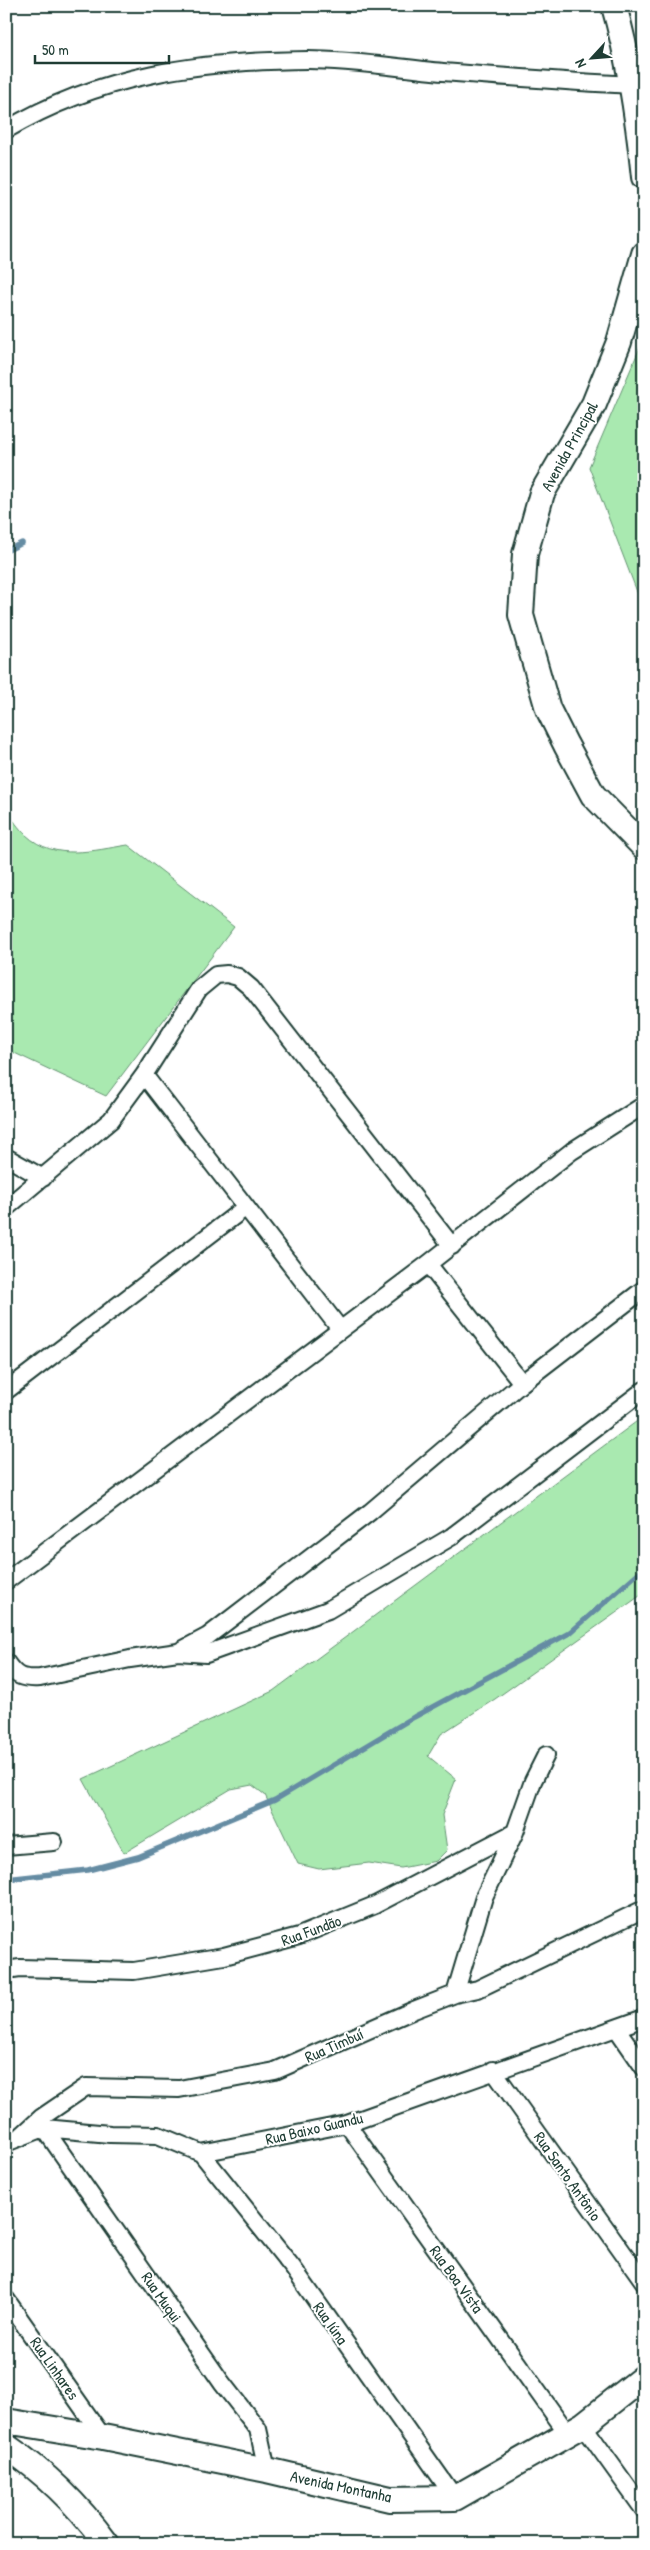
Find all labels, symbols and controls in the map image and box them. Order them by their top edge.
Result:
scale bar [35,32,169,64]
north arrow [568,32,618,82]
text: 50 m [42,39,69,60]
text: N [569,56,590,71]
street label: Avenida Principal [535,397,603,495]
street label: Rua Fundão [278,1909,345,1951]
street label: Rua Timbuí [301,2022,367,2068]
street label: Rua Baixo Guandu [263,2106,365,2150]
street label: Rua Santo Antônio [529,2127,607,2225]
street label: Rua Boa Vista [425,2241,489,2317]
street label: Rua Muqui [137,2267,187,2327]
street label: Rua Iúna [308,2297,354,2349]
street label: Rua Linhares [25,2332,85,2404]
street label: Avenida Montanha [288,2465,394,2507]

